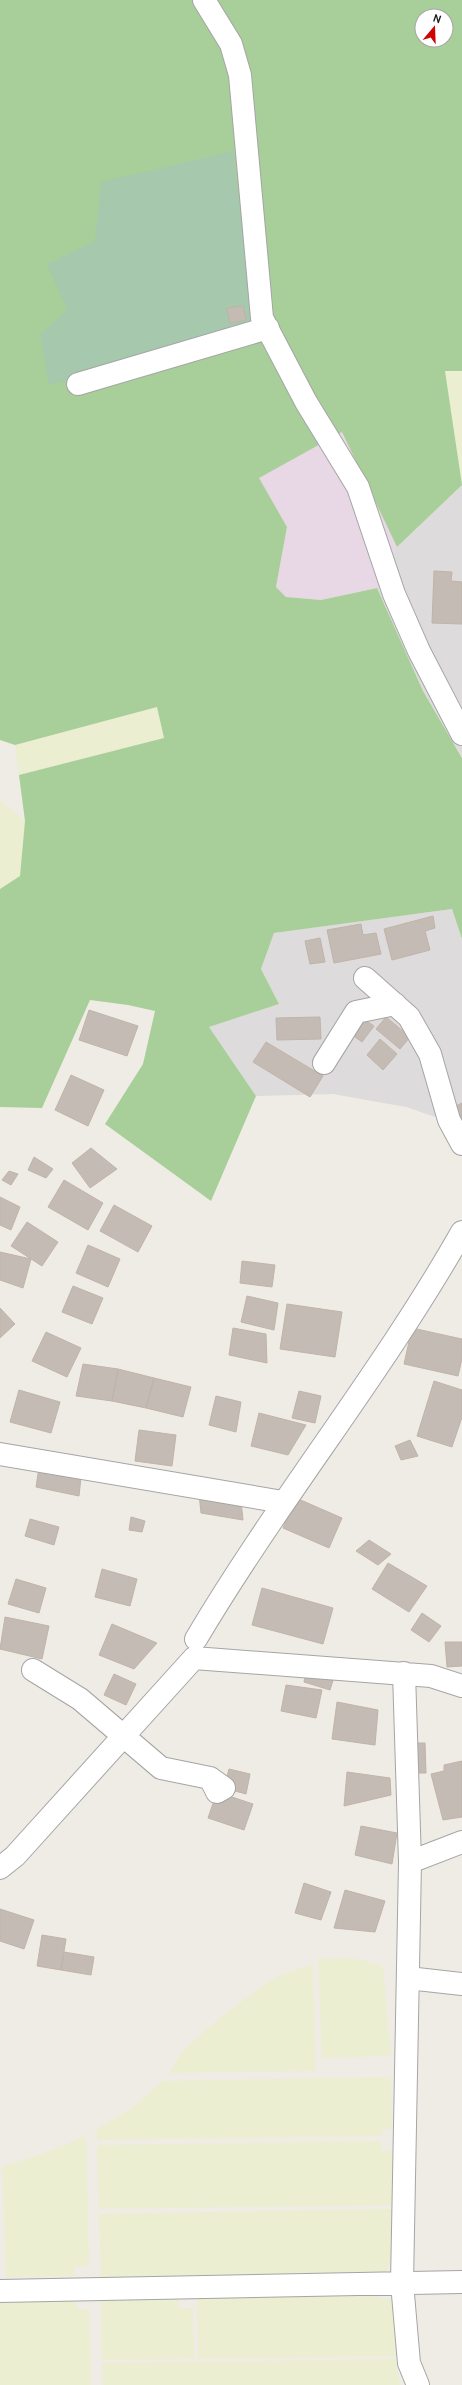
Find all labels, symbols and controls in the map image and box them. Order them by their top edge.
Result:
north arrow [414,8,454,48]
text: N [431,11,443,26]

